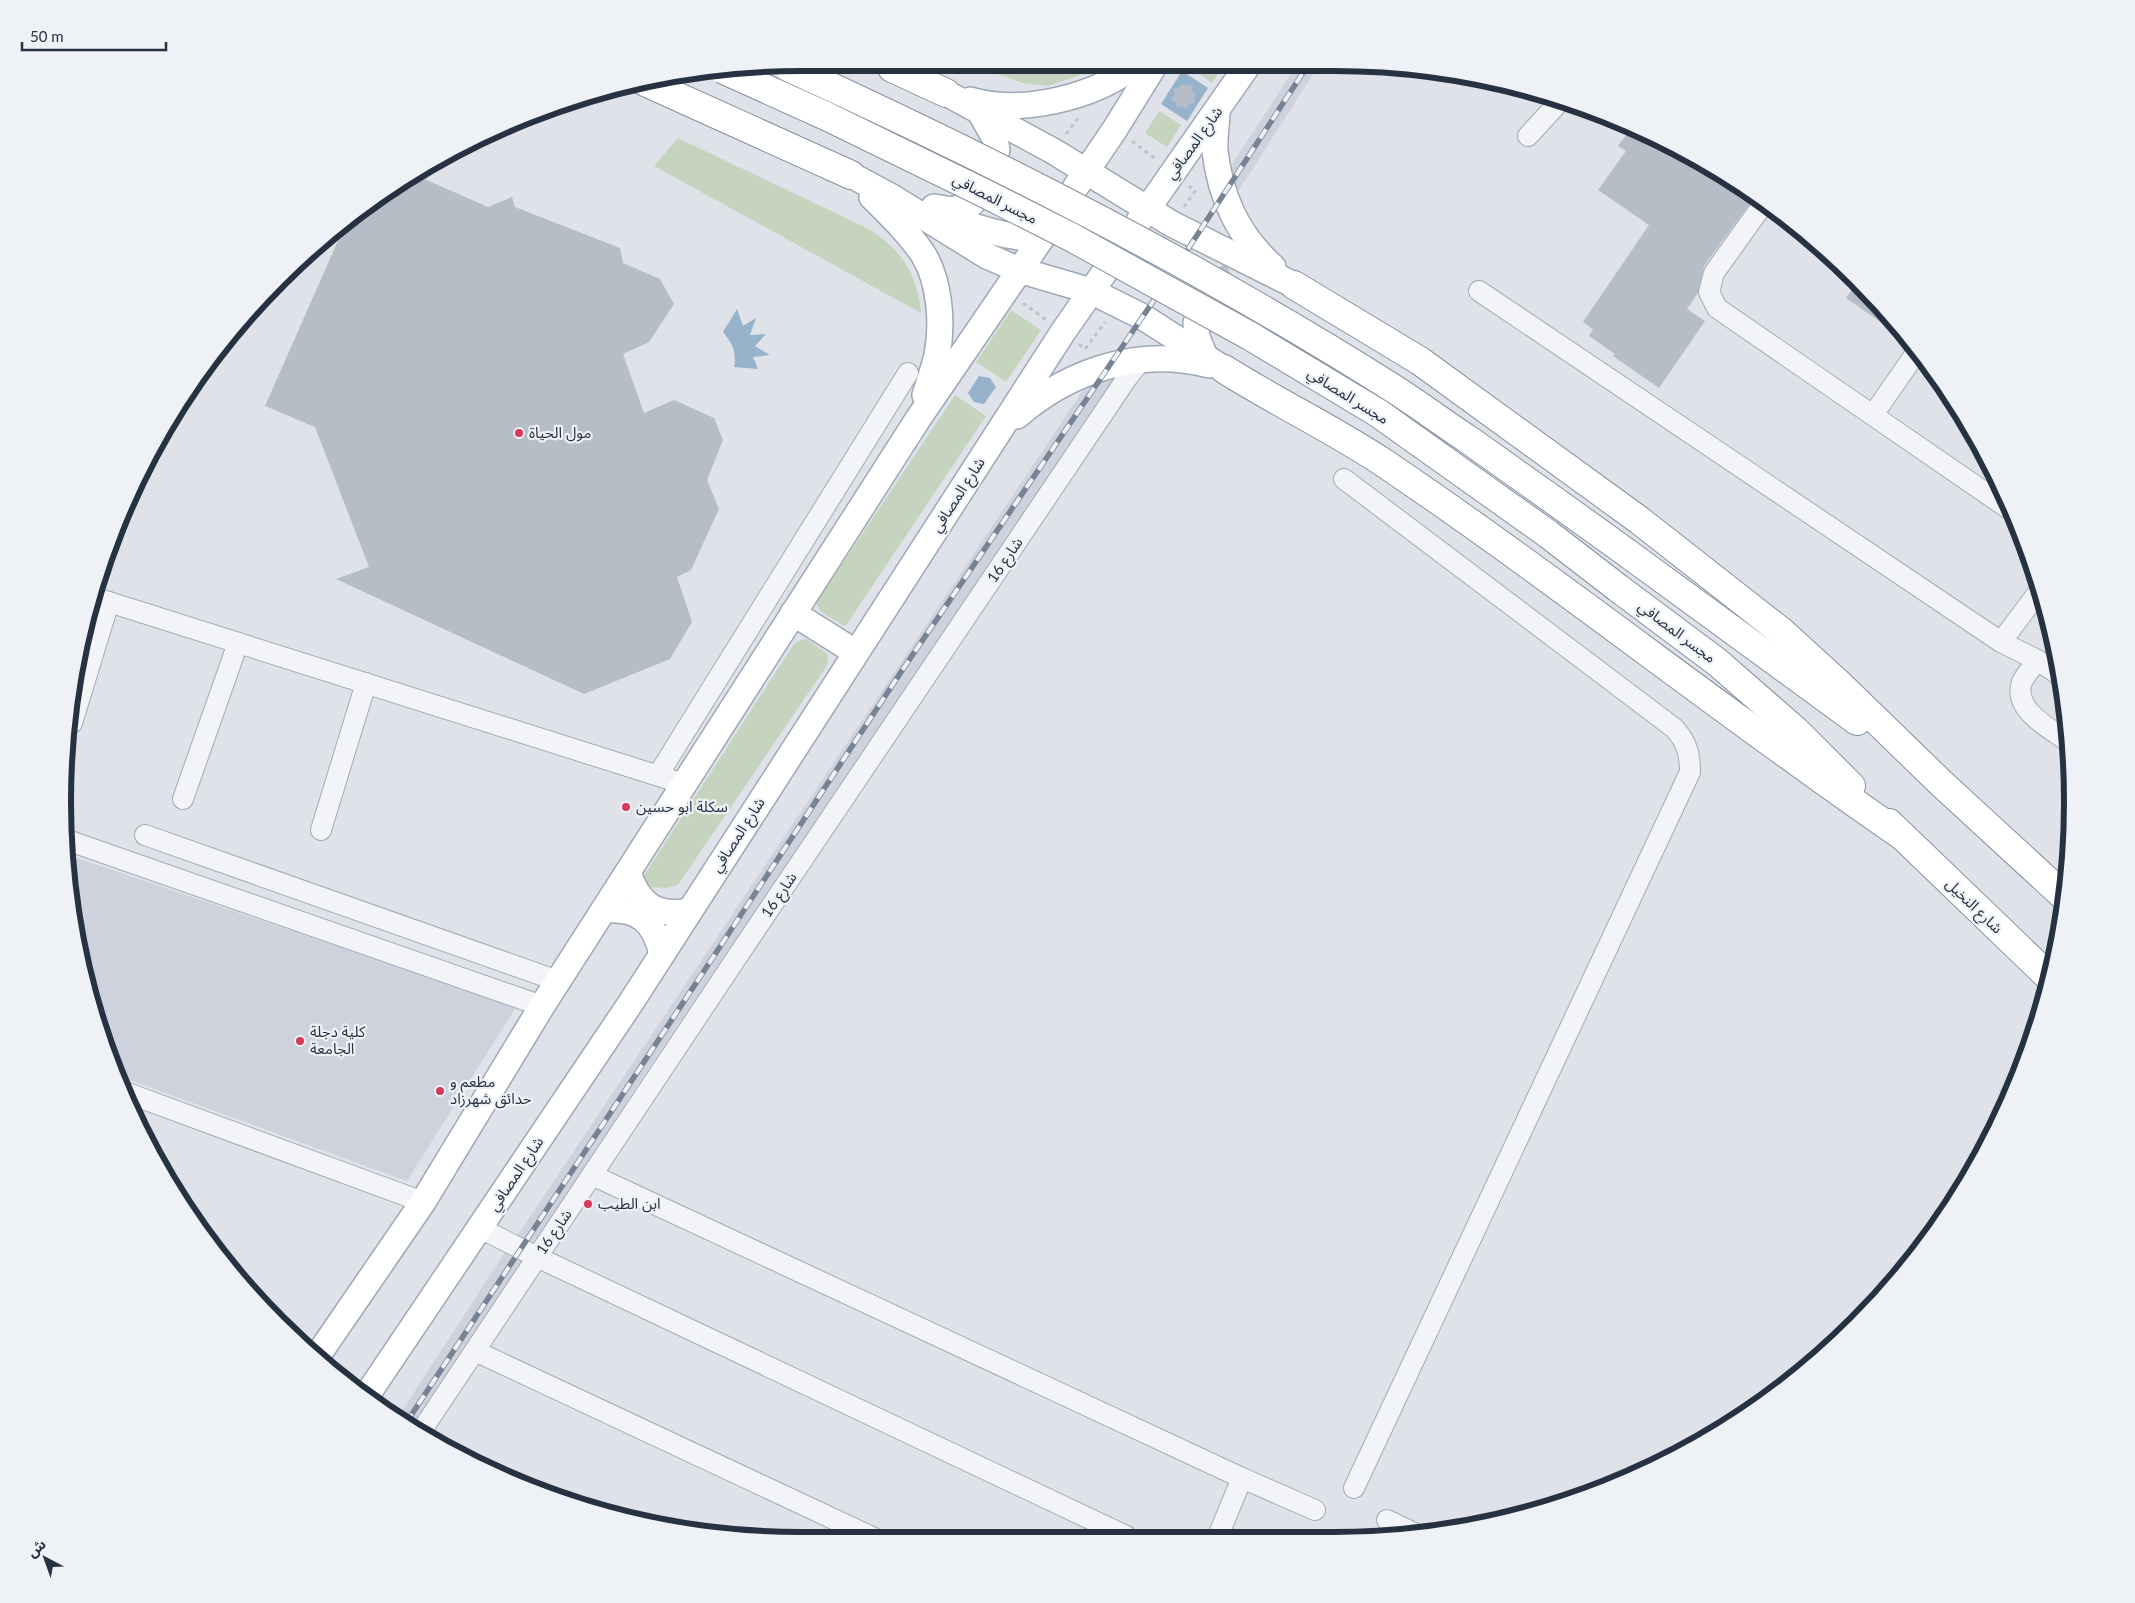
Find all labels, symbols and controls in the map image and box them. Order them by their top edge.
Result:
scale bar [22,20,166,52]
text: 50 m [30,27,64,45]
street label: شارع المصافي [1161,102,1229,185]
street label: مجسر المصافي [949,169,1041,230]
street label: مجسر المصافي [1303,363,1393,430]
place label: مول الحياة [529,423,591,442]
marker: مول الحياة [513,427,525,439]
street label: شارع المصافي [926,453,991,537]
street label: شارع 16 [983,533,1029,588]
street label: مجسر المصافي [1633,596,1720,669]
street label: شارع المصافي [706,793,771,877]
place label: سكلة ابو حسين [636,797,728,816]
marker: سكلة ابو حسين [620,801,632,813]
street label: شارع 16 [757,868,803,923]
street label: شارع النخيل [1940,874,2007,940]
place label: كلية دجلة الجامعة [310,1022,366,1057]
marker: كلية دجلة الجامعة [294,1035,306,1047]
place label: مطعم و حدائق شهرزاد [450,1072,532,1109]
marker: مطعم و حدائق شهرزاد [434,1085,446,1097]
street label: شارع المصافي [484,1133,550,1216]
place label: ابن الطيب [598,1194,661,1213]
marker: ابن الطيب [582,1198,594,1210]
street label: شارع 16 [532,1205,578,1260]
north arrow [20,1533,70,1583]
text: ش [23,1535,49,1561]

